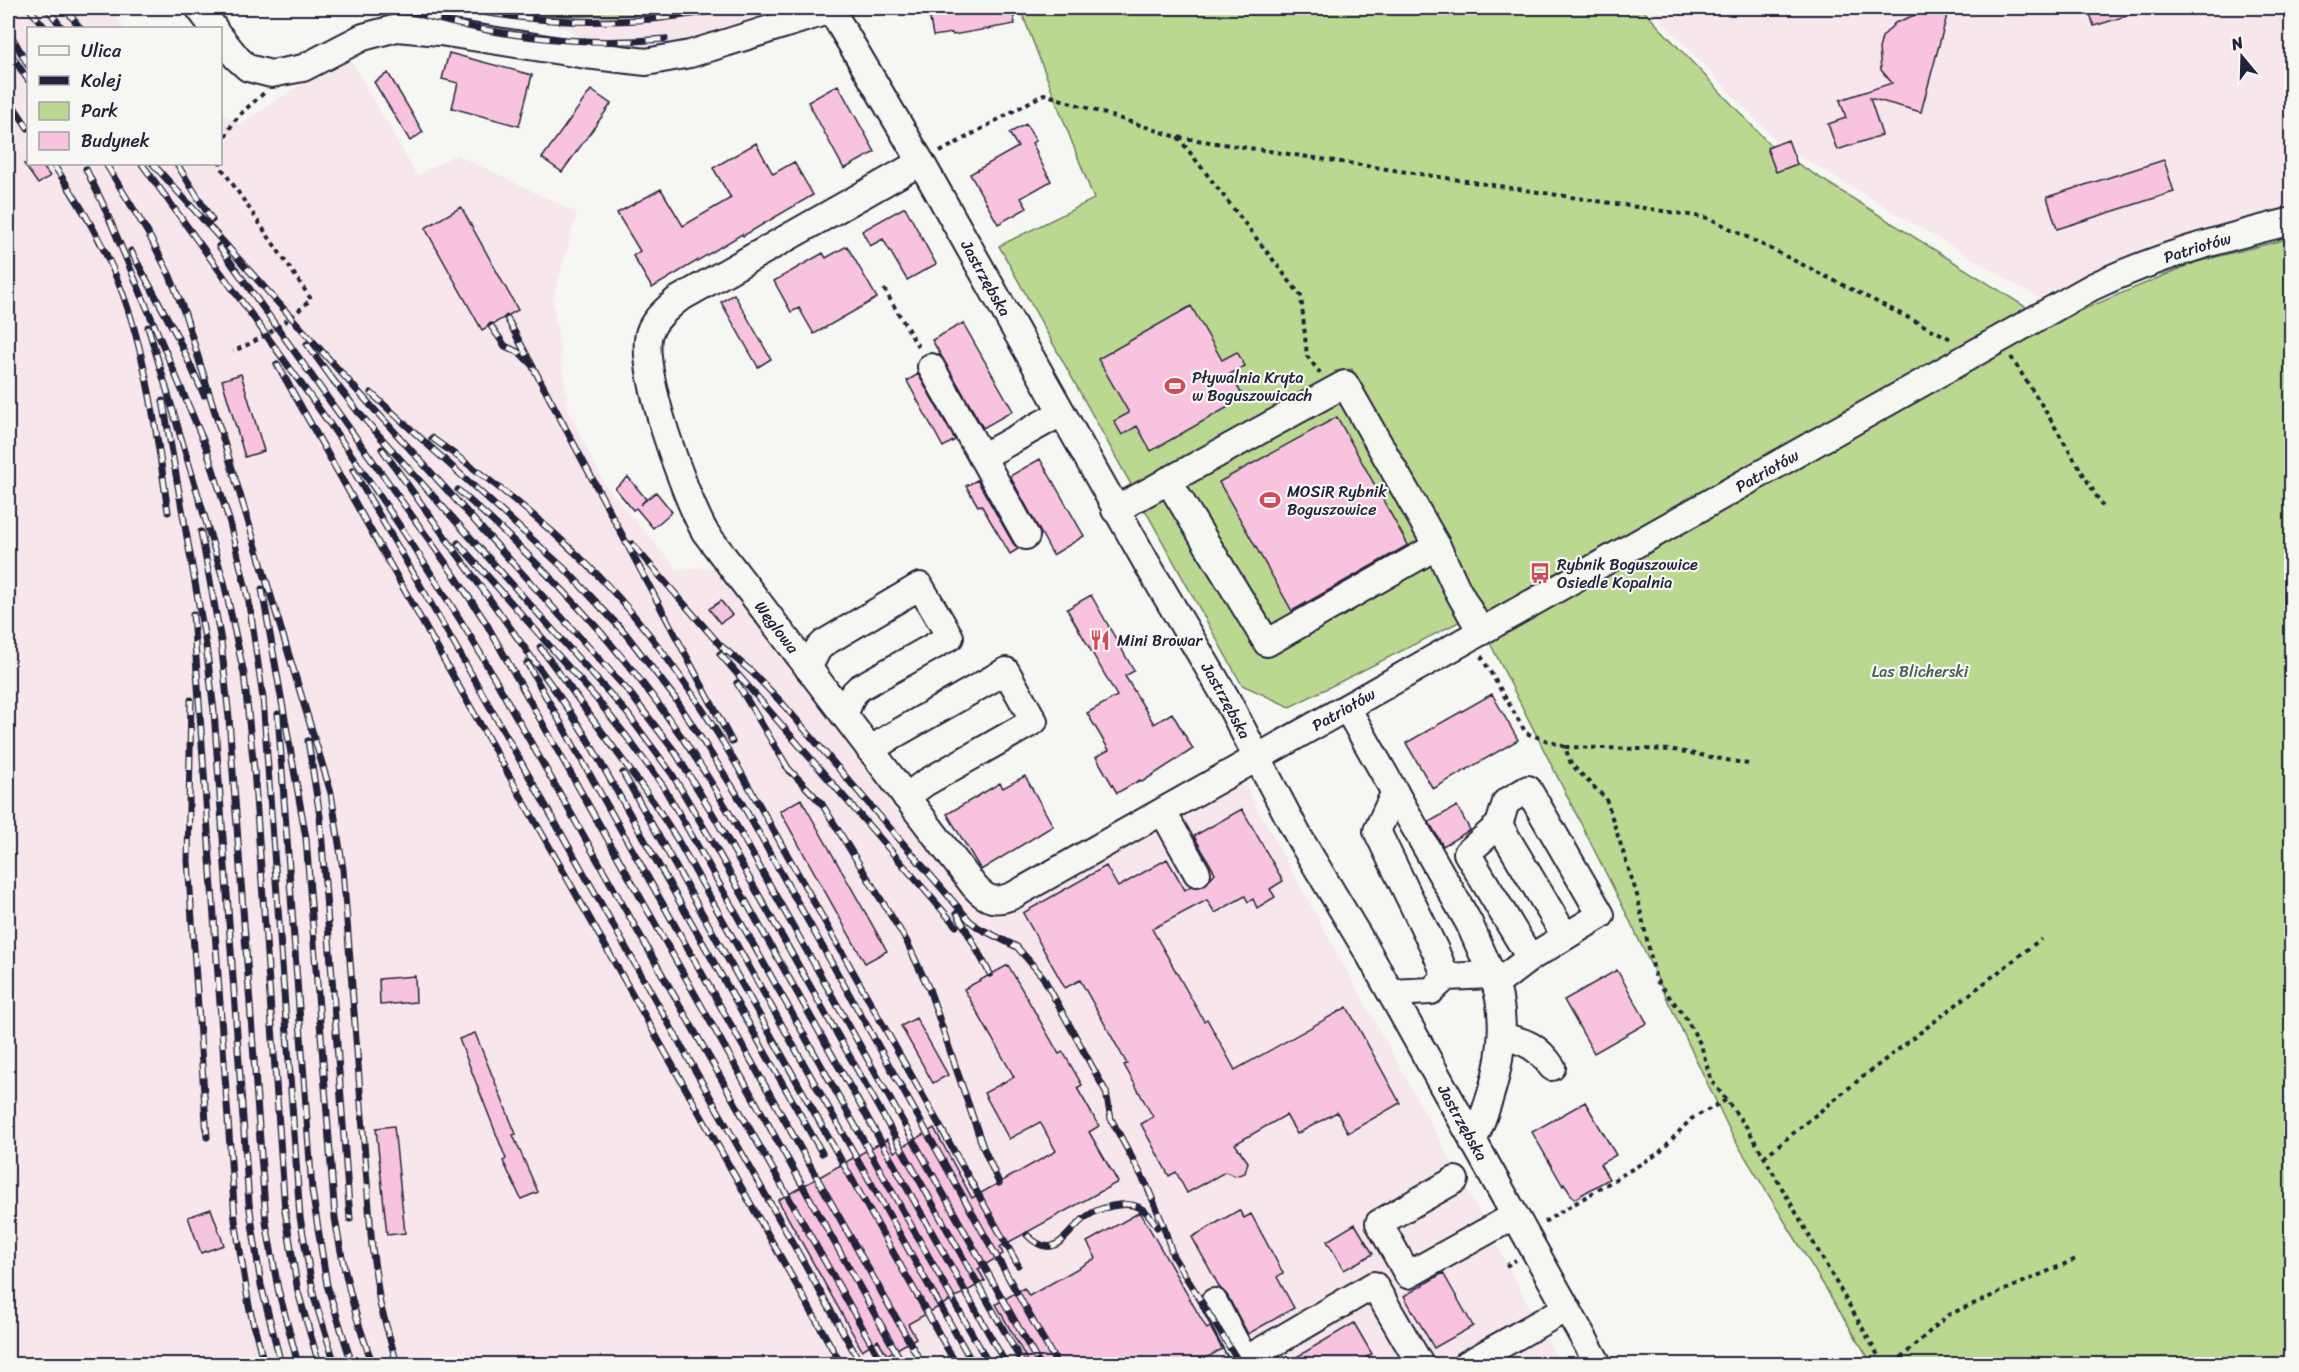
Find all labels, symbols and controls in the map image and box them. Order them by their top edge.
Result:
legend [27,27,222,165]
north arrow [2212,27,2272,87]
text: N [2226,27,2248,59]
text: Ulica [81,35,122,67]
text: Kolej [81,65,121,97]
text: Park [81,95,118,127]
text: Budynek [81,125,150,157]
street label: Patriotów [2159,223,2235,271]
street label: Jastrzębska [953,233,1019,322]
place label: Pływalnia Kryta w Boguszowicach [1192,363,1312,410]
sports icon: Pływalnia Kryta w Boguszowicach [1163,374,1187,398]
street label: Patriotów [1729,440,1805,500]
place label: MOSiR Rybnik Boguszowice [1287,477,1387,524]
sports icon: MOSiR Rybnik Boguszowice [1258,488,1282,512]
place label: Rybnik Boguszowice Osiedle Kopalnia [1557,550,1698,597]
bus stop icon: Rybnik Boguszowice Osiedle Kopalnia [1528,561,1552,585]
street label: Węglowa [747,594,807,660]
place label: Mini Browar [1117,626,1203,655]
restaurant icon: Mini Browar [1088,628,1112,652]
street label: Jastrzębska [1193,656,1259,744]
park label: Las Blicherski [1872,657,1969,686]
street label: Patriotów [1306,679,1381,739]
street label: Jastrzębska [1430,1078,1496,1166]

